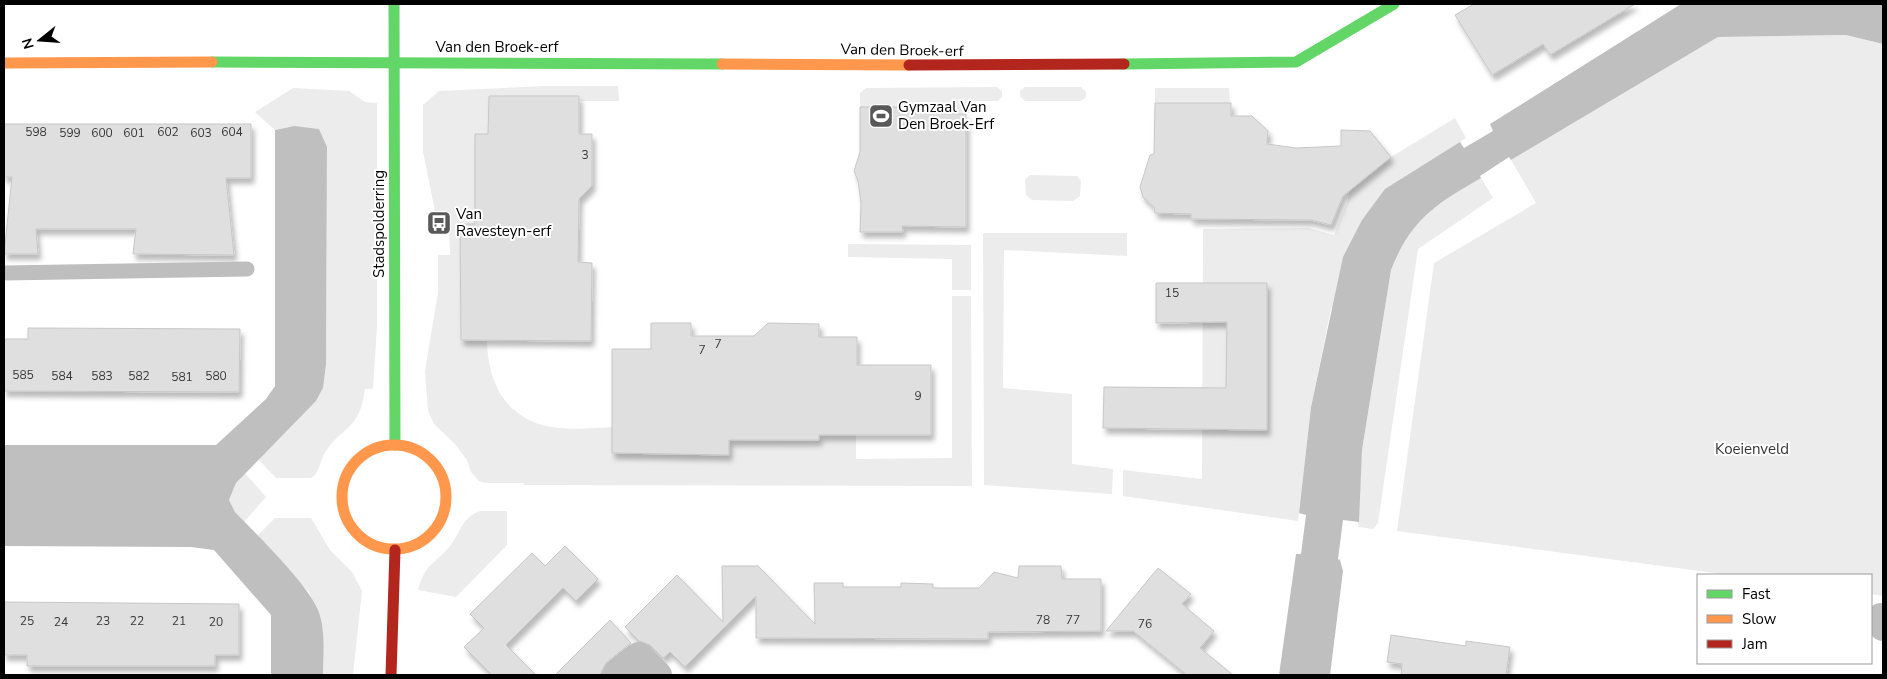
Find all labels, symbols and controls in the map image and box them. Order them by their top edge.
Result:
north arrow [15,15,65,65]
text: N [17,36,39,51]
street label: Van den Broek-erf [434,37,560,57]
street label: Van den Broek-erf [839,39,965,61]
place label: Gymzaal Van Den Broek-Erf [898,97,995,134]
sports icon: Gymzaal Van Den Broek-Erf [868,103,894,129]
house number: 598 [25,124,47,140]
house number: 602 [157,124,179,140]
house number: 604 [221,124,243,140]
house number: 599 [59,125,81,141]
house number: 600 [91,125,113,141]
house number: 601 [123,125,145,141]
house number: 603 [190,125,212,141]
house number: 3 [581,147,589,163]
street label: Stadspolderring [369,170,389,278]
place label: Van Ravesteyn-erf [455,204,552,241]
bus stop icon: Van Ravesteyn-erf [426,210,452,236]
house number: 15 [1165,285,1179,301]
house number: 7 [714,336,722,352]
house number: 7 [698,342,706,358]
house number: 585 [12,367,34,383]
house number: 584 [51,368,73,384]
house number: 583 [91,368,113,384]
house number: 582 [128,368,150,384]
house number: 580 [205,368,227,384]
house number: 581 [171,369,193,385]
house number: 9 [914,388,922,404]
park label: Koeienveld [1715,439,1789,459]
legend [1697,574,1872,664]
text: Fast [1742,584,1771,604]
text: Slow [1742,609,1777,629]
house number: 78 [1036,612,1050,628]
house number: 77 [1066,612,1080,628]
house number: 25 [20,613,34,629]
house number: 23 [96,613,110,629]
house number: 22 [130,613,144,629]
house number: 21 [172,613,186,629]
house number: 24 [54,614,68,630]
house number: 20 [209,614,223,630]
house number: 76 [1138,616,1152,632]
text: Jam [1741,634,1768,654]

